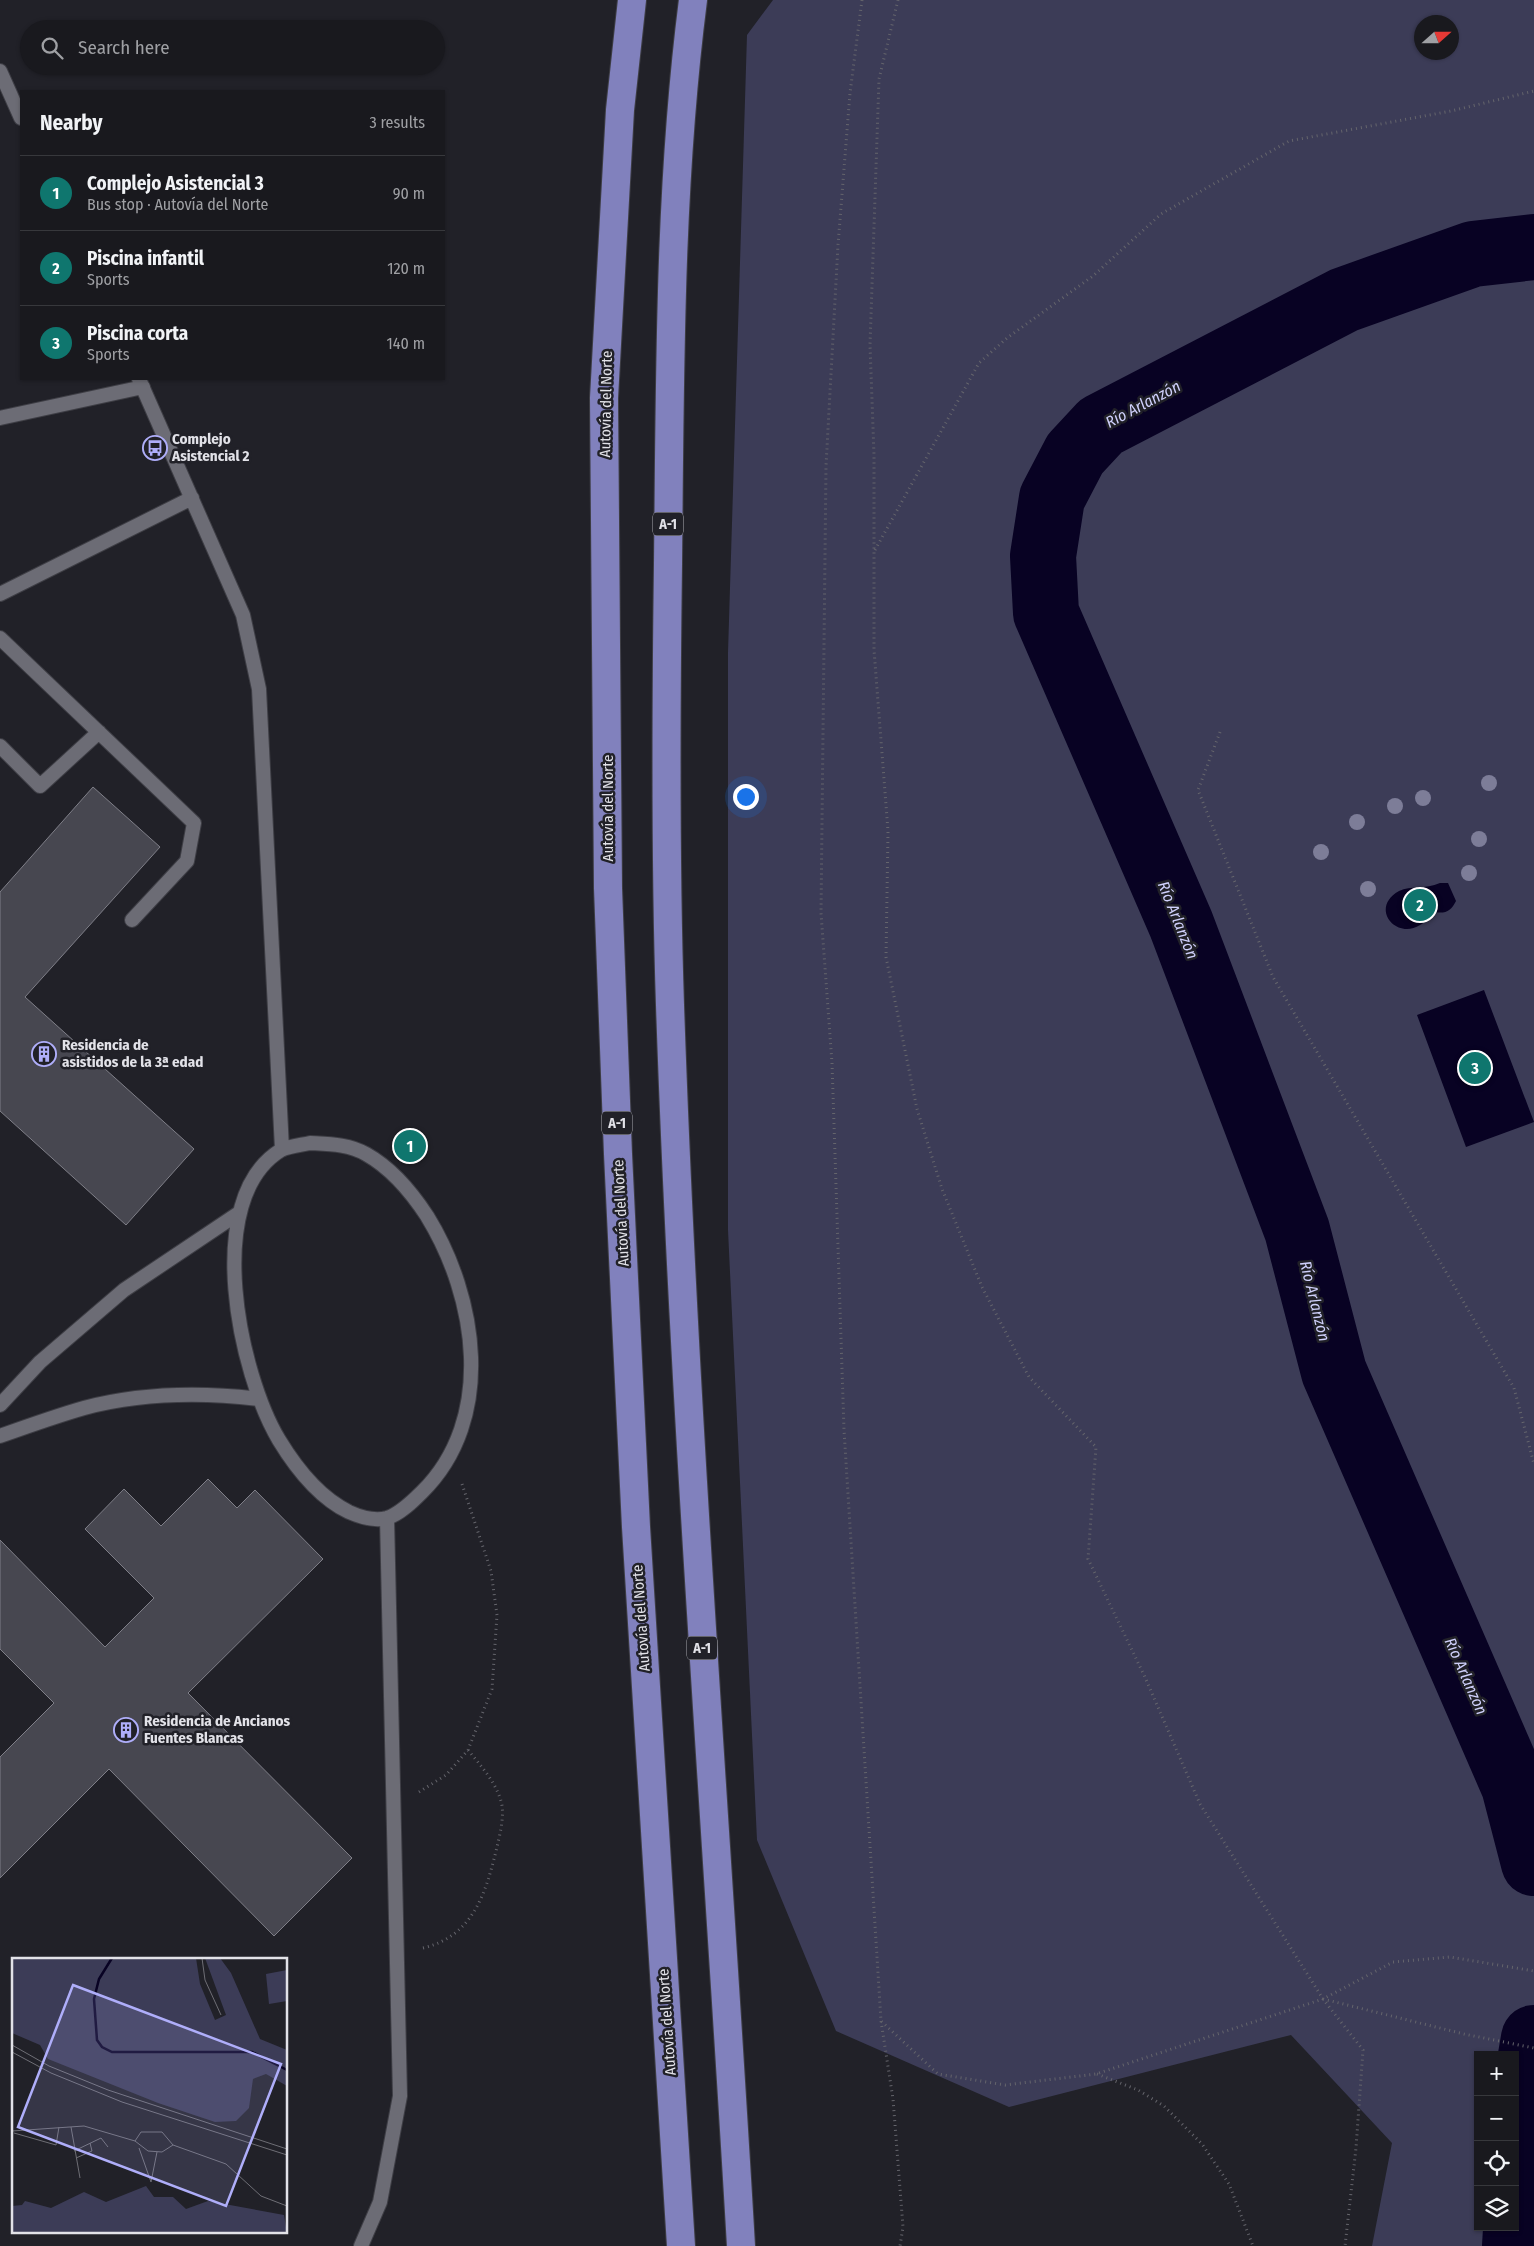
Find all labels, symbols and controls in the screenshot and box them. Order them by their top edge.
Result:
north arrow [1414,15,1459,60]
search box [20,20,445,75]
icon: search [38,34,66,62]
text: Search here [78,36,170,59]
text: Nearby [40,110,102,136]
text: 3 results [369,113,425,132]
text: Complejo Asistencial 3 [87,172,264,195]
text: 1 [53,184,59,203]
text: 90 m [393,184,425,203]
text: Bus stop · Autovía del Norte [87,195,268,214]
text: Piscina infantil [87,247,204,270]
text: 2 [52,259,60,278]
text: 120 m [387,259,425,278]
text: Sports [87,270,130,289]
text: Piscina corta [87,322,188,345]
text: 3 [52,334,60,353]
text: 140 m [387,334,425,353]
text: Sports [87,345,130,364]
street label: Autovía del Norte [596,350,616,458]
water label: Río Arlanzón [1102,376,1184,432]
place label: Complejo Asistencial 2 [171,430,250,465]
bus stop icon: Complejo Asistencial 2 [142,435,168,461]
road number: A-1 [653,512,683,536]
street label: Autovía del Norte [599,755,617,861]
your location [733,784,759,810]
water label: Río Arlanzón [1154,878,1202,962]
pin: 2 [1404,886,1436,924]
place label: Residencia de asistidos de la 3ª edad [62,1036,203,1071]
building icon: Residencia de asistidos de la 3ª edad [31,1041,57,1067]
pin: 3 [1459,1049,1491,1087]
road number: A-1 [602,1112,632,1134]
pin: 1 [394,1127,426,1165]
street label: Autovía del Norte [609,1159,633,1267]
water label: Río Arlanzón [1296,1259,1334,1343]
street label: Autovía del Norte [628,1564,654,1672]
water label: Río Arlanzón [1441,1635,1491,1717]
road number: A-1 [687,1636,717,1660]
place label: Residencia de Ancianos Fuentes Blancas [144,1712,291,1747]
building icon: Residencia de Ancianos Fuentes Blancas [113,1717,139,1743]
inset map [12,1958,288,2234]
street label: Autovía del Norte [654,1968,680,2076]
map controls [1474,2051,1519,2231]
button: + [1474,2051,1519,2096]
button: − [1474,2096,1519,2141]
button: locate [1474,2141,1519,2186]
button: layers [1474,2186,1519,2231]

